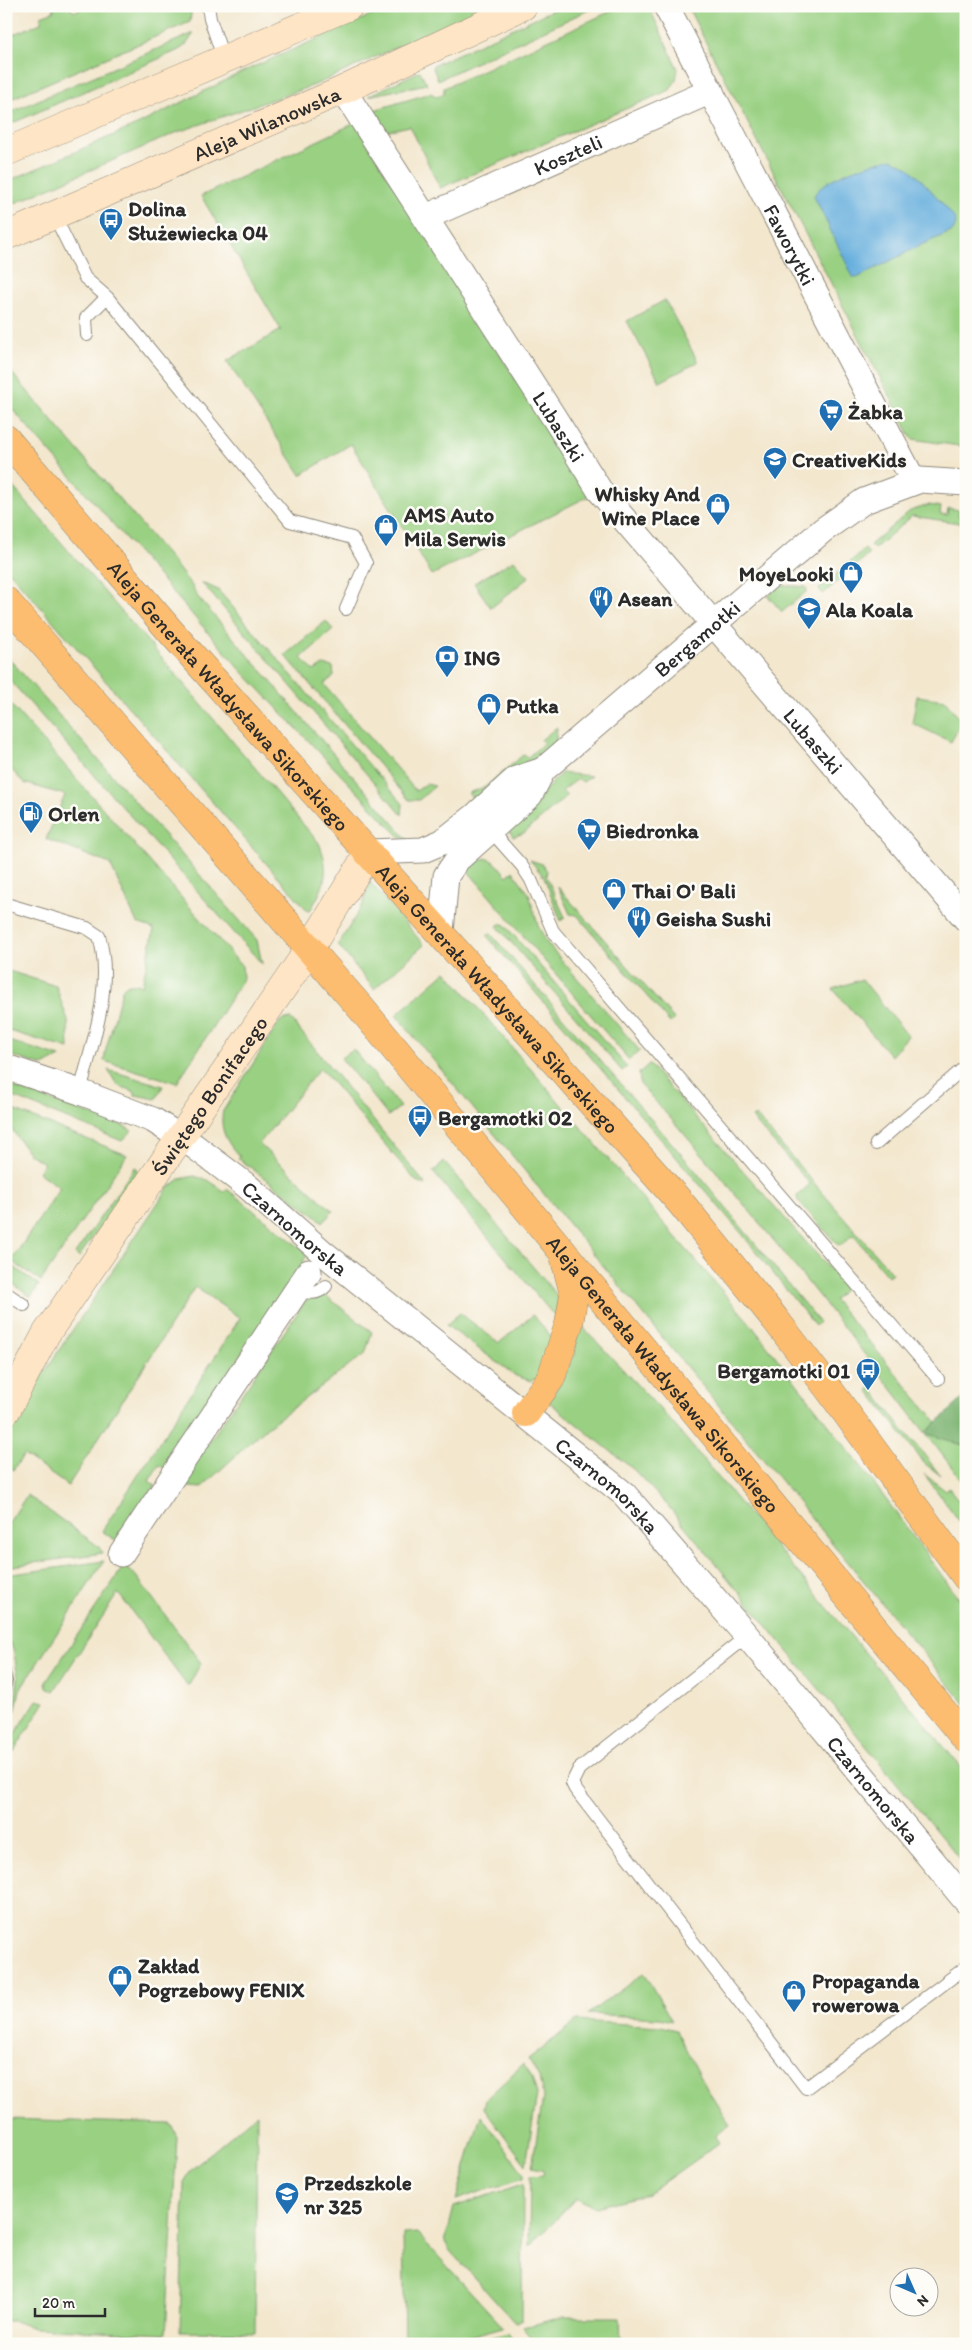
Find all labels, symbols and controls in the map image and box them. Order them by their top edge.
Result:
street label: Aleja Wilanowska [189,80,344,166]
street label: Koszteli [530,128,606,180]
place label: Dolina Służewiecka 04 [128,196,268,245]
street label: Faworytki [759,200,822,289]
bus stop icon: Dolina Służewiecka 04 [98,207,124,241]
street label: Lubaszki [528,386,591,466]
supermarket icon: Żabka [818,398,844,432]
place label: Żabka [848,399,904,424]
school or university icon: CreativeKids [762,446,788,480]
place label: CreativeKids [792,447,907,472]
place label: Whisky And Wine Place [595,481,701,530]
shop icon: Whisky And Wine Place [705,492,731,526]
place label: AMS Auto Mila Serwis [403,502,506,551]
shop icon: AMS Auto Mila Serwis [373,513,399,547]
street label: Aleja Generała Władysława Sikorskiego [103,555,355,836]
shop icon: MoyeLooki [838,560,864,594]
place label: MoyeLooki [739,561,834,587]
restaurant icon: Asean [588,585,614,619]
place label: Asean [617,586,673,611]
street label: Bergamotki [649,594,745,682]
school or university icon: Ala Koala [796,596,822,630]
place label: Ala Koala [825,597,914,622]
bank icon: ING [434,644,460,678]
place label: ING [464,645,501,670]
shop icon: Putka [476,692,502,726]
place label: Putka [506,693,559,718]
street label: Lubaszki [779,703,849,779]
fuel station icon: Orlen [18,800,44,834]
place label: Orlen [48,801,100,826]
supermarket icon: Biedronka [576,817,602,851]
place label: Biedronka [606,818,700,843]
street label: Aleja Generała Władysława Sikorskiego [371,858,625,1138]
shop icon: Thai O' Bali [601,877,627,911]
place label: Thai O' Bali [631,878,736,903]
restaurant icon: Geisha Sushi [626,905,652,939]
place label: Geisha Sushi [656,906,771,931]
street label: Świętego Bonifacego [146,1011,272,1180]
bus stop icon: Bergamotki 02 [407,1104,433,1138]
place label: Bergamotki 02 [438,1105,572,1131]
street label: Czarnomorska [237,1175,353,1280]
street label: Aleja Generała Władysława Sikorskiego [542,1230,786,1518]
bus stop icon: Bergamotki 01 [855,1357,881,1391]
place label: Bergamotki 01 [717,1358,850,1384]
street label: Czarnomorska [550,1432,665,1538]
street label: Czarnomorska [822,1730,926,1848]
place label: Zakład Pogrzebowy FENIX [138,1953,305,2003]
shop icon: Zakład Pogrzebowy FENIX [107,1964,133,1998]
place label: Propaganda rowerowa [812,1968,921,2017]
shop icon: Propaganda rowerowa [781,1979,807,2013]
place label: Przedszkole nr 325 [303,2170,412,2219]
school or university icon: Przedszkole nr 325 [274,2181,300,2215]
north arrow [890,2268,940,2318]
scale bar [35,2285,105,2317]
text: N [913,2291,932,2310]
text: 20 m [42,2294,76,2312]

